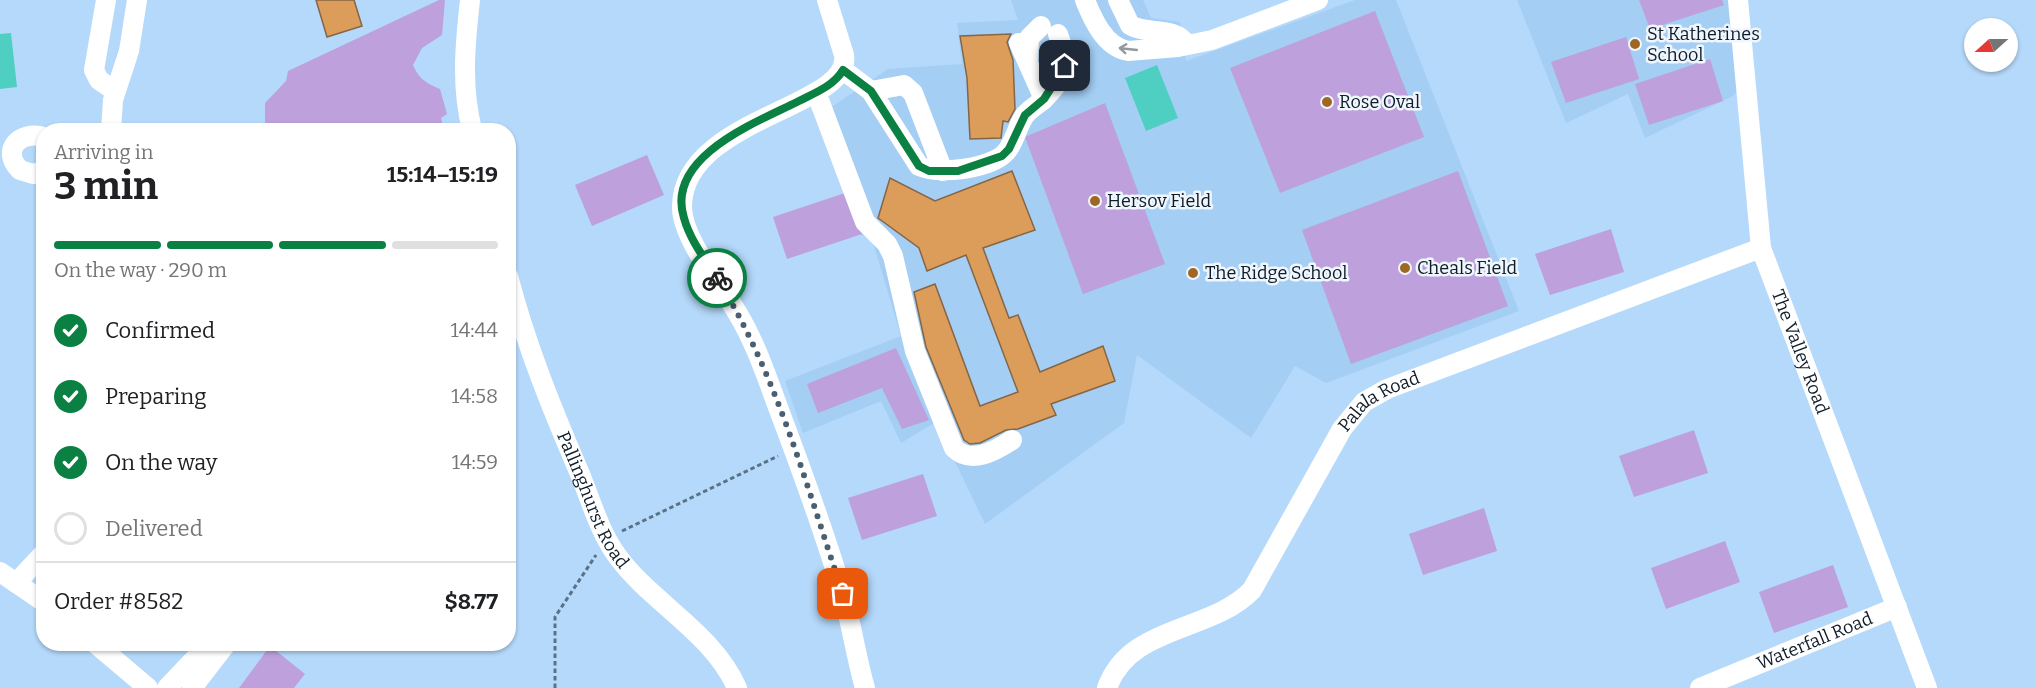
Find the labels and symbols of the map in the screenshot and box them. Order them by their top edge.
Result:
north arrow [1964,18,2018,72]
place label: St Katherines School [1647,23,1760,66]
marker: St Katherines School [1628,37,1642,51]
pin [1039,40,1090,91]
one-way arrow [1119,43,1138,54]
place label: Rose Oval [1339,91,1420,113]
marker: Rose Oval [1320,95,1334,109]
place label: Hersov Field [1107,190,1212,212]
marker: Hersov Field [1088,194,1102,208]
courier [687,248,747,308]
place label: Cheals Field [1417,257,1518,279]
marker: Cheals Field [1398,261,1412,275]
place label: The Ridge School [1205,262,1347,284]
marker: The Ridge School [1186,266,1200,280]
street label: The Valley Road [1767,287,1834,417]
street label: Palala Road [1333,367,1423,436]
street label: Pallinghurst Road [552,428,634,573]
pin [817,568,868,619]
street label: Waterfall Road [1754,607,1876,674]

